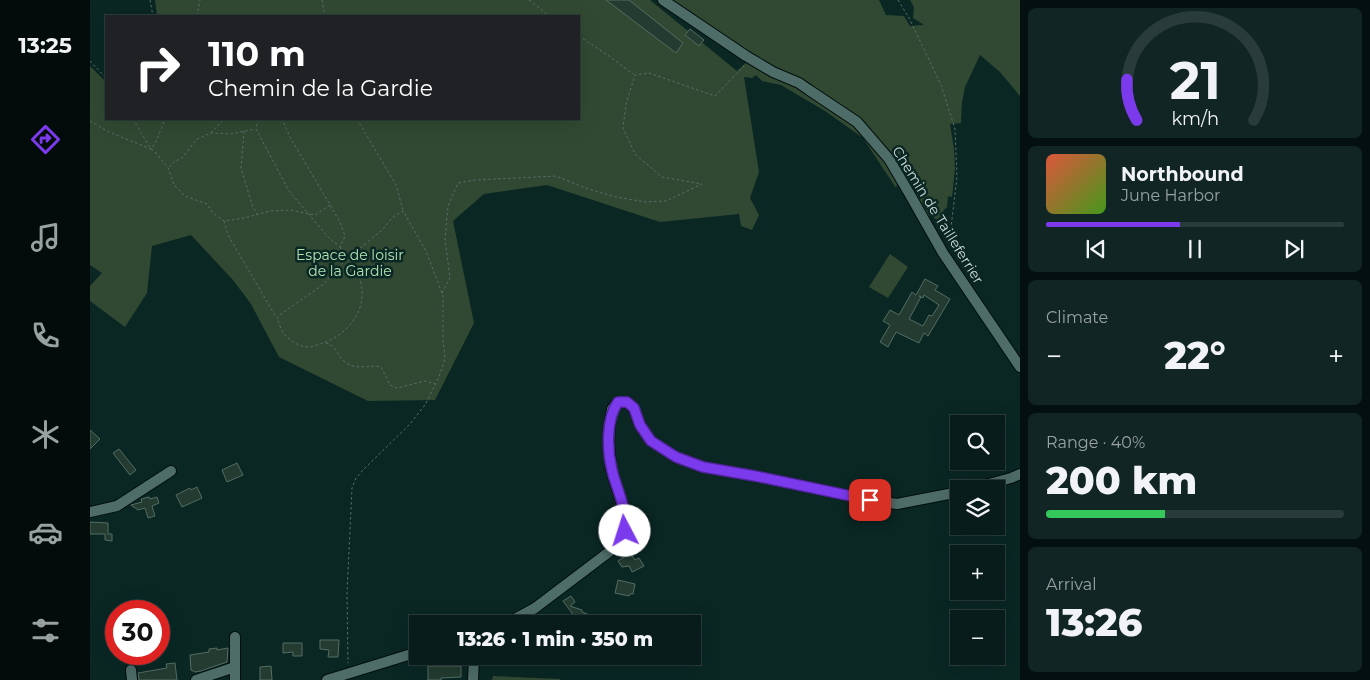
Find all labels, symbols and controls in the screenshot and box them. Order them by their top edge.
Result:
text: 13:25 [18,32,72,59]
text: 110 m [208,32,306,75]
icon: right [125,35,190,100]
text: 21 [1169,49,1221,112]
text: Chemin de la Gardie [208,75,433,102]
text: km/h [1171,108,1219,129]
icon: directions [28,122,63,157]
street label: Chemin de Tailleferrier [888,143,988,287]
text: Northbound [1121,163,1244,186]
text: June Harbor [1121,186,1220,205]
icon: music [28,220,63,255]
icon: previous [1082,235,1110,263]
icon: pause [1181,235,1209,263]
icon: next [1280,235,1308,263]
park label: Espace de loisir de la Gardie [296,246,404,280]
text: Climate [1046,308,1108,327]
icon: phone [28,318,63,353]
text: 22° [1164,332,1226,379]
text: − [1046,339,1062,373]
text: + [1328,339,1344,373]
map controls [950,415,1005,665]
button: search [950,415,1005,470]
icon: climate [28,417,63,452]
text: Range · 40% [1046,433,1145,452]
text: 200 km [1046,457,1197,504]
pin [849,479,891,521]
button: layers [950,480,1005,535]
icon: arrive [856,486,884,514]
position arrow [598,504,650,556]
icon: car [28,515,63,550]
button: + [950,545,1005,600]
text: Arrival [1046,575,1096,594]
text: 13:26 [1046,599,1142,646]
speed limit sign: 30 [105,600,170,665]
button: − [950,610,1005,665]
icon: filters [28,613,63,648]
text: 13:26 · 1 min · 350 m [457,628,653,651]

